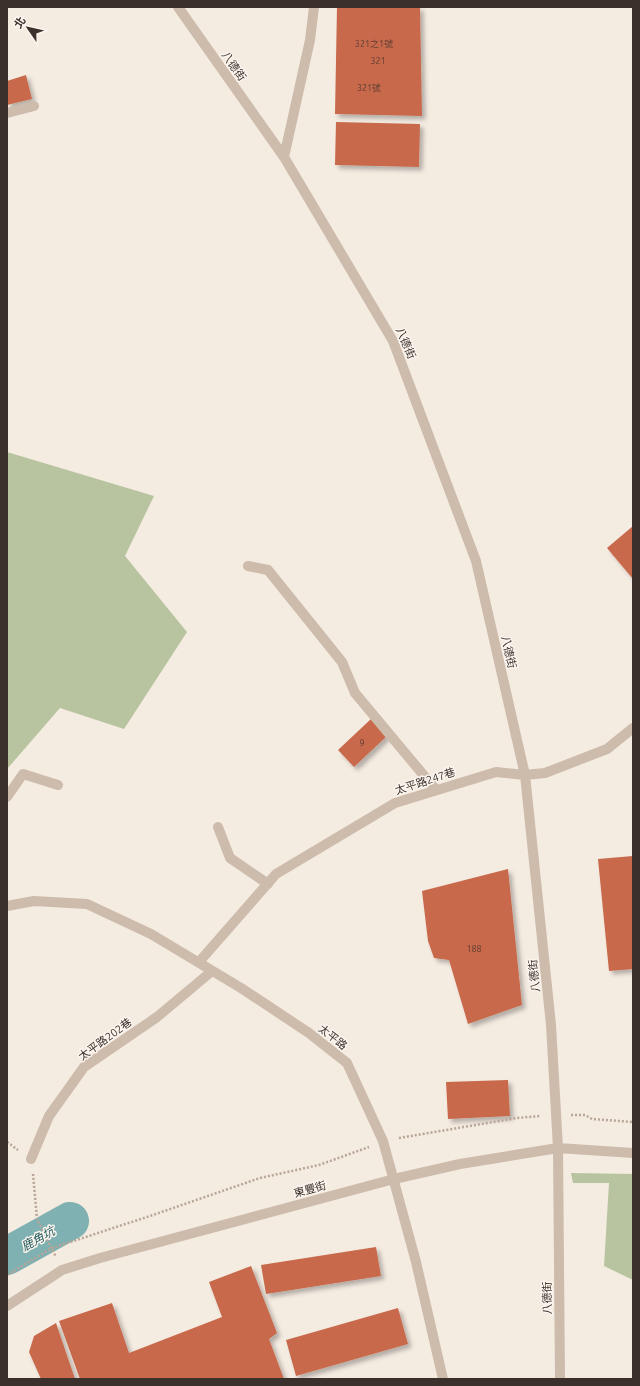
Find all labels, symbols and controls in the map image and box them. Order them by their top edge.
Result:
north arrow [8,8,48,48]
text: 北 [12,14,28,30]
house number: 321之1號 [355,39,393,49]
street label: 八德街 [220,49,248,83]
house number: 321 [370,56,386,66]
house number: 321號 [357,83,381,93]
street label: 八德街 [394,325,418,361]
street label: 八德街 [499,635,519,669]
house number: 9 [359,738,365,748]
street label: 太平路247巷 [393,766,457,796]
house number: 188 [466,944,482,954]
street label: 八德街 [526,959,542,993]
street label: 太平路202巷 [76,1016,134,1062]
street label: 太平路 [316,1022,350,1052]
street label: 東豐街 [293,1179,327,1199]
water label: 鹿角坑 [19,1223,58,1253]
street label: 八德街 [541,1281,553,1315]

